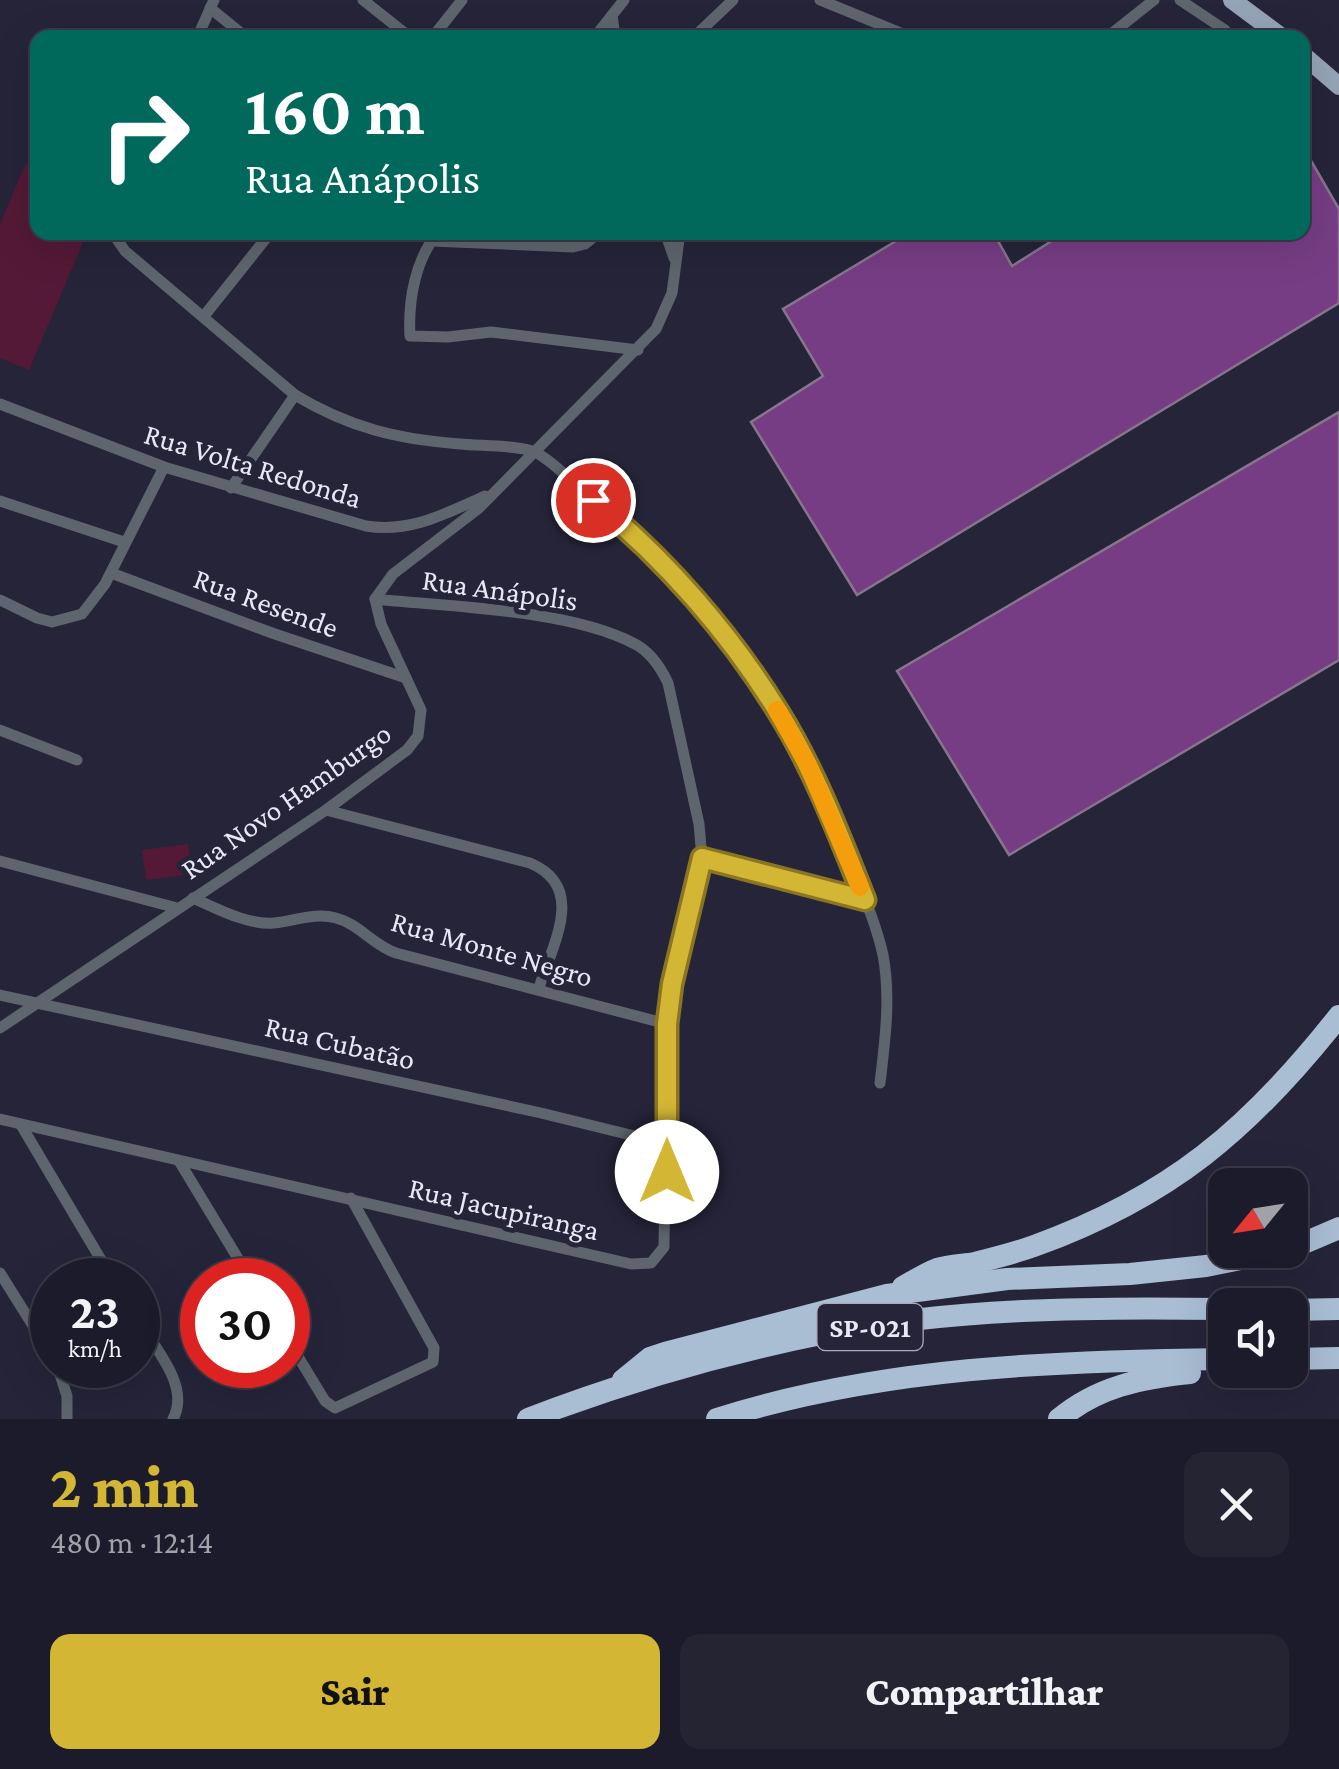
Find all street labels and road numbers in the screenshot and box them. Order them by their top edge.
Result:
street label: Rua Volta Redonda [140,417,366,514]
street label: Rua Resende [190,561,343,644]
street label: Rua Anápolis [420,562,580,618]
street label: Rua Novo Hamburgo [174,716,398,886]
street label: Rua Monte Negro [387,904,597,994]
street label: Rua Cubatão [262,1009,418,1076]
street label: Rua Jacupiranga [405,1171,603,1247]
road number: SP-021 [818,1304,922,1350]

